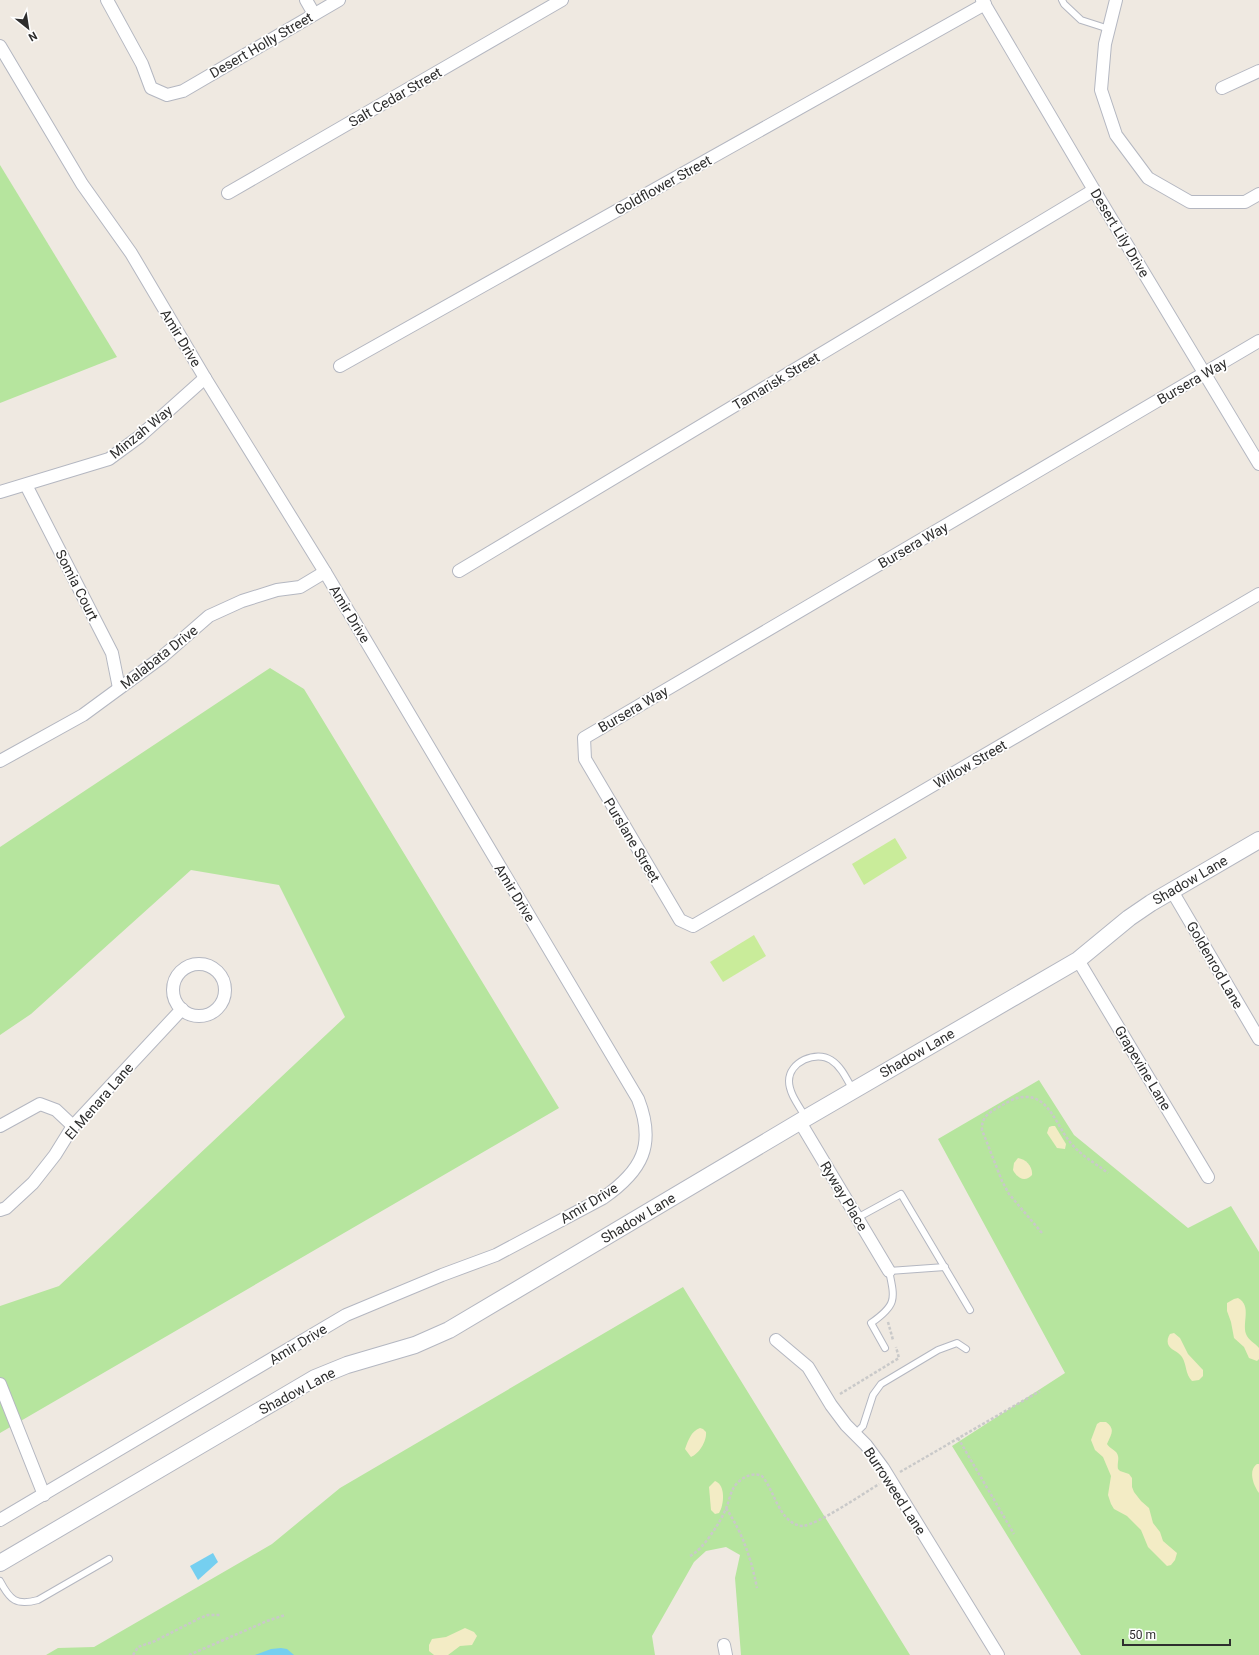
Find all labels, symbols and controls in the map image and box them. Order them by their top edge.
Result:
north arrow [8,8,48,48]
street label: Desert Holly Street [207,9,316,81]
text: N [26,29,39,44]
street label: Salt Cedar Street [346,64,445,130]
street label: Goldflower Street [612,152,714,218]
street label: Desert Lily Drive [1087,186,1153,280]
street label: Amir Drive [158,306,204,370]
street label: Tamarisk Street [730,349,822,413]
street label: Bursera Way [1154,354,1230,407]
street label: Minzah Way [107,402,176,462]
street label: Bursera Way [875,518,951,571]
street label: Somia Court [52,547,102,624]
street label: Amir Drive [327,582,373,646]
street label: Malabata Drive [117,622,201,692]
street label: Bursera Way [595,682,671,735]
street label: Willow Street [931,736,1010,791]
street label: Purslane Street [601,795,664,885]
street label: Shadow Lane [1150,852,1230,908]
street label: Amir Drive [492,861,538,925]
street label: Goldenrod Lane [1184,918,1246,1012]
street label: Grapevine Lane [1111,1023,1175,1113]
street label: Shadow Lane [877,1025,957,1081]
street label: El Menara Lane [62,1060,136,1142]
street label: Ryway Place [817,1158,871,1234]
street label: Amir Drive [557,1180,621,1226]
street label: Shadow Lane [598,1190,678,1246]
street label: Amir Drive [266,1321,330,1367]
street label: Shadow Lane [256,1364,338,1418]
street label: Burroweed Lane [861,1444,929,1538]
scale bar [1123,1621,1230,1647]
text: 50 m [1129,1628,1156,1642]

